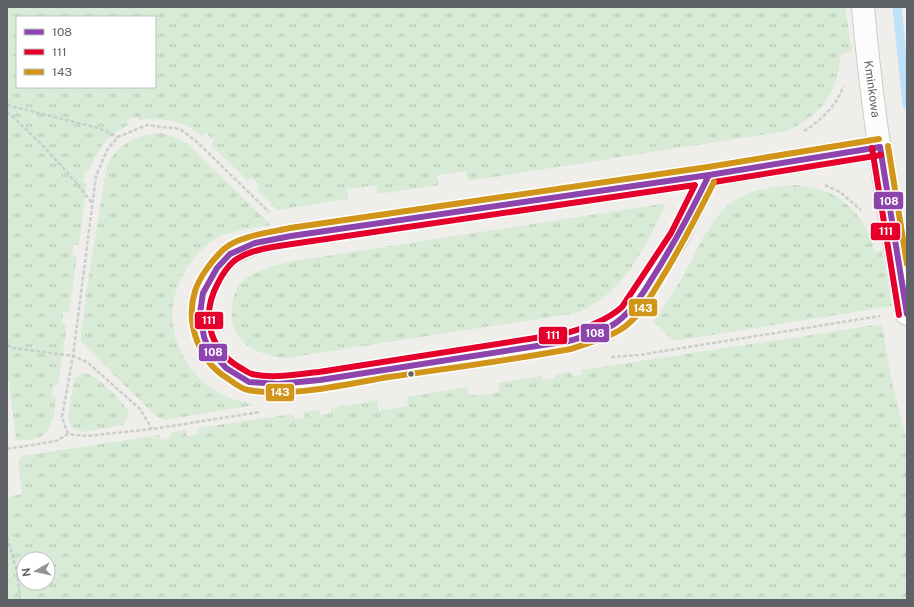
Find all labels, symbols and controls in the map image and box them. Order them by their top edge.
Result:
legend [16,16,156,88]
text: 108 [52,25,72,39]
text: 111 [52,45,67,59]
street label: Kminkowa [861,60,883,118]
text: 143 [52,65,72,79]
line badge: 108 [873,191,904,210]
text: 108 [879,195,899,207]
line badge: 111 [870,222,901,241]
text: 111 [879,225,893,237]
line badge: 143 [628,298,658,317]
text: 143 [633,302,653,314]
line badge: 111 [194,311,224,330]
text: 111 [202,314,216,326]
line badge: 108 [580,323,610,343]
line badge: 111 [538,326,568,345]
text: 108 [585,327,605,339]
text: 111 [546,329,560,341]
line badge: 108 [198,343,228,362]
text: 108 [203,346,223,358]
unlabelled marker [406,369,416,379]
line badge: 143 [265,383,295,402]
text: 143 [270,386,290,398]
north arrow [16,551,56,591]
text: N [20,567,33,577]

